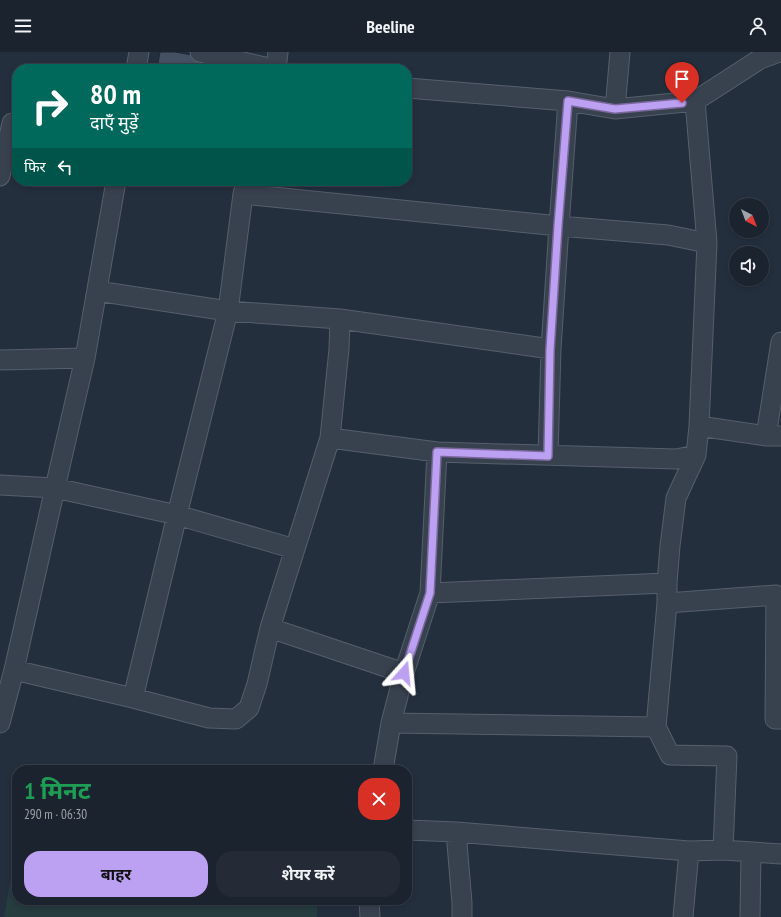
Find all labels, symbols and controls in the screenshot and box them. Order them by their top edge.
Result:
icon: menu [12,15,34,37]
text: Beeline [366,15,415,38]
icon: person [747,15,769,37]
pin [665,62,699,103]
icon: arrive [671,68,693,90]
text: 80 m [90,75,141,112]
icon: right [24,80,76,132]
text: दाएँ मुड़ें [90,111,138,134]
icon: left [54,156,76,178]
text: फिर [24,157,46,176]
north arrow [729,198,769,238]
map controls [729,198,769,286]
button: sound [729,246,769,286]
position arrow [383,652,425,694]
text: 1 मिनट [24,775,91,806]
button: close [358,778,400,820]
text: 290 m · 06:30 [24,806,87,823]
button: बाहर [24,851,208,897]
button: शेयर करें [216,851,400,897]

